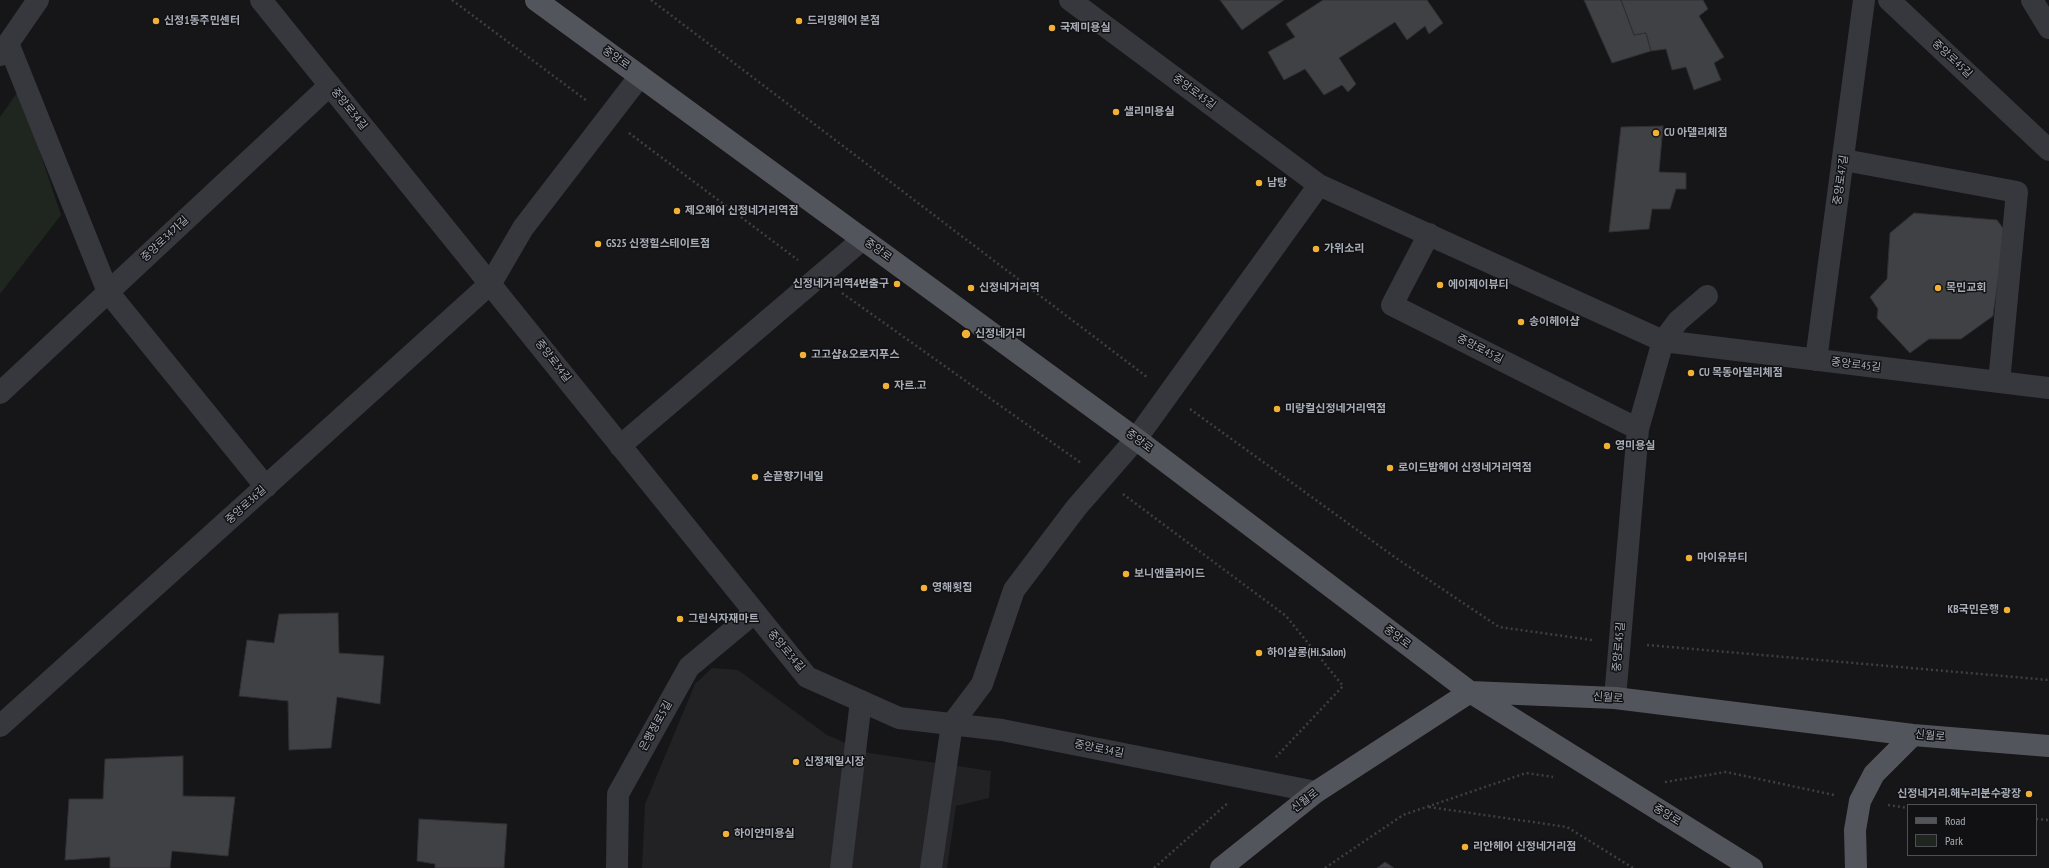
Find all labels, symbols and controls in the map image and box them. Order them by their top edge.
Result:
place label: 신정1동주민센터 [164,14,240,28]
place label: 드리밍헤어 본점 [807,14,880,28]
marker: 신정1동주민센터 [151,16,161,26]
marker: 드리밍헤어 본점 [794,16,804,26]
place label: 국제미용실 [1060,21,1111,35]
marker: 국제미용실 [1047,23,1057,33]
street label: 중앙로45길 [1929,37,1975,81]
street label: 중앙로 [600,44,632,72]
street label: 중앙로43길 [1170,72,1218,112]
street label: 중앙로34길 [328,85,370,133]
place label: 샐리미용실 [1124,105,1175,119]
marker: 샐리미용실 [1111,107,1121,117]
place label: CU 아델리체점 [1664,126,1728,140]
marker: CU 아델리체점 [1651,128,1661,138]
street label: 중앙로47길 [1831,154,1851,206]
place label: 남탕 [1267,176,1287,190]
marker: 남탕 [1254,178,1264,188]
place label: 제오헤어 신정네거리역점 [685,204,799,218]
marker: 제오헤어 신정네거리역점 [672,206,682,216]
street label: 중앙로34가길 [138,214,192,264]
street label: 중앙로 [862,236,894,264]
place label: GS25 신정힐스테이트점 [606,237,710,251]
marker: GS25 신정힐스테이트점 [593,239,603,249]
place label: 가위소리 [1324,242,1364,256]
marker: 가위소리 [1311,244,1321,254]
place label: 신정네거리역4번출구 [793,277,889,291]
place label: 에이제이뷰티 [1448,278,1509,292]
marker: 신정네거리역4번출구 [892,279,902,289]
marker: 에이제이뷰티 [1435,280,1445,290]
place label: 신정네거리역 [979,281,1040,295]
place label: 목민교회 [1946,281,1986,295]
marker: 신정네거리역 [966,283,976,293]
marker: 목민교회 [1933,283,1943,293]
place label: 송이헤어샵 [1529,315,1580,329]
marker: 송이헤어샵 [1516,317,1526,327]
place label: 신정네거리 [975,327,1026,341]
marker: 신정네거리 [960,328,972,340]
street label: 중앙로45길 [1455,332,1505,366]
street label: 중앙로34길 [532,337,574,385]
place label: 고고샵&오로지푸스 [811,348,899,362]
marker: 고고샵&오로지푸스 [798,350,808,360]
street label: 중앙로45길 [1830,355,1882,375]
place label: CU 목동아델리체점 [1699,366,1783,380]
marker: CU 목동아델리체점 [1686,368,1696,378]
place label: 자르.고 [894,379,927,393]
marker: 자르.고 [881,381,891,391]
place label: 미랑컬신정네거리역점 [1285,402,1386,416]
marker: 미랑컬신정네거리역점 [1272,404,1282,414]
street label: 중앙로 [1123,427,1155,455]
place label: 영미용실 [1615,439,1655,453]
marker: 영미용실 [1602,441,1612,451]
place label: 로이드밤헤어 신정네거리역점 [1398,461,1532,475]
marker: 로이드밤헤어 신정네거리역점 [1385,463,1395,473]
place label: 손끝향기네일 [763,470,824,484]
marker: 손끝향기네일 [750,472,760,482]
street label: 중앙로36길 [223,483,269,527]
place label: 마이유뷰티 [1697,551,1748,565]
marker: 마이유뷰티 [1684,553,1694,563]
place label: 보니앤클라이드 [1134,567,1205,581]
marker: 보니앤클라이드 [1121,569,1131,579]
place label: 영해횟집 [932,581,972,595]
marker: 영해횟집 [919,583,929,593]
place label: KB국민은행 [1947,603,1999,617]
marker: KB국민은행 [2002,605,2012,615]
place label: 그린식자재마트 [688,612,759,626]
marker: 그린식자재마트 [675,614,685,624]
street label: 중앙로45길 [1610,621,1628,673]
street label: 중앙로 [1381,623,1413,651]
street label: 중앙로34길 [765,627,807,675]
place label: 하이살롱(Hi.Salon) [1267,646,1346,660]
marker: 하이살롱(Hi.Salon) [1254,648,1264,658]
street label: 신월로 [1592,690,1624,706]
street label: 은행정로5길 [637,699,675,753]
street label: 신월로 [1914,728,1946,744]
street label: 중앙로34길 [1073,738,1125,760]
place label: 신정제일시장 [804,755,865,769]
marker: 신정제일시장 [791,757,801,767]
street label: 신월로 [1289,786,1321,816]
place label: 신정네거리.해누리분수광장 [1897,787,2021,801]
marker: 신정네거리.해누리분수광장 [2024,789,2034,799]
street label: 중앙로 [1651,801,1683,829]
legend [1907,804,2037,856]
text: Road [1945,813,1965,828]
place label: 하이얀미용실 [734,827,795,841]
marker: 하이얀미용실 [721,829,731,839]
text: Park [1945,833,1963,848]
place label: 리안헤어 신정네거리점 [1473,840,1576,854]
marker: 리안헤어 신정네거리점 [1460,842,1470,852]

